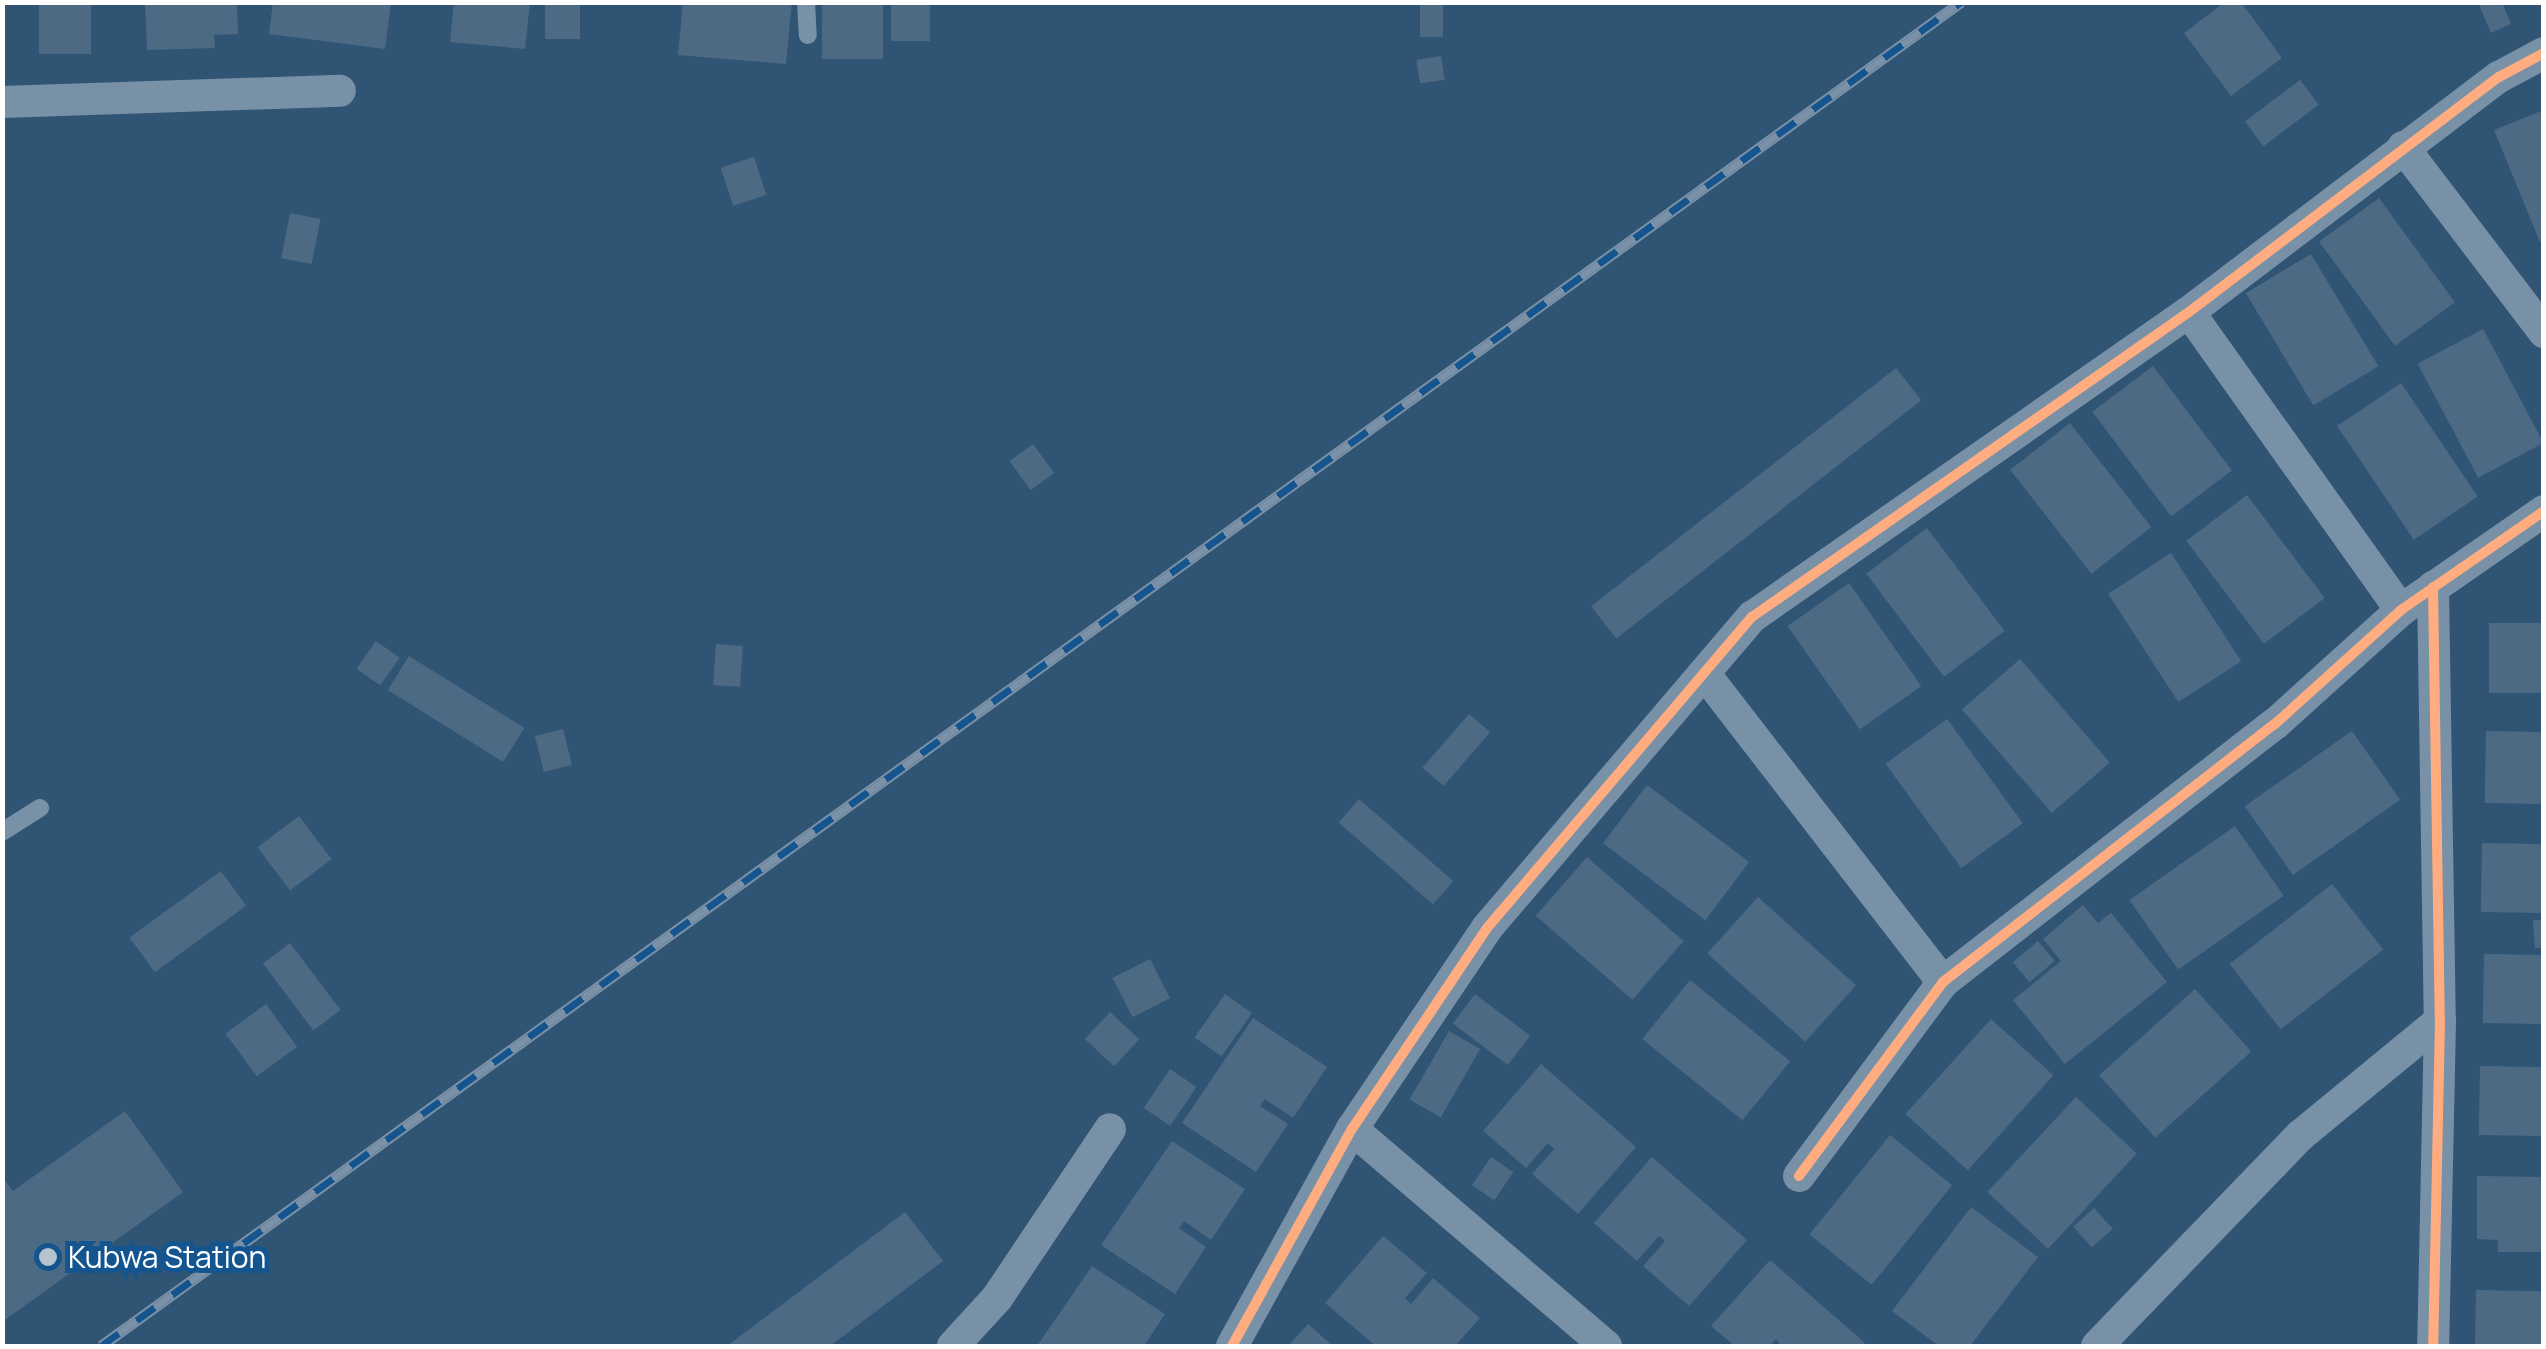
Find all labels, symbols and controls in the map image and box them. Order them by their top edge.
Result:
place label: Kubwa Station [68,1239,266,1275]
marker: Kubwa Station [37,1246,59,1268]

